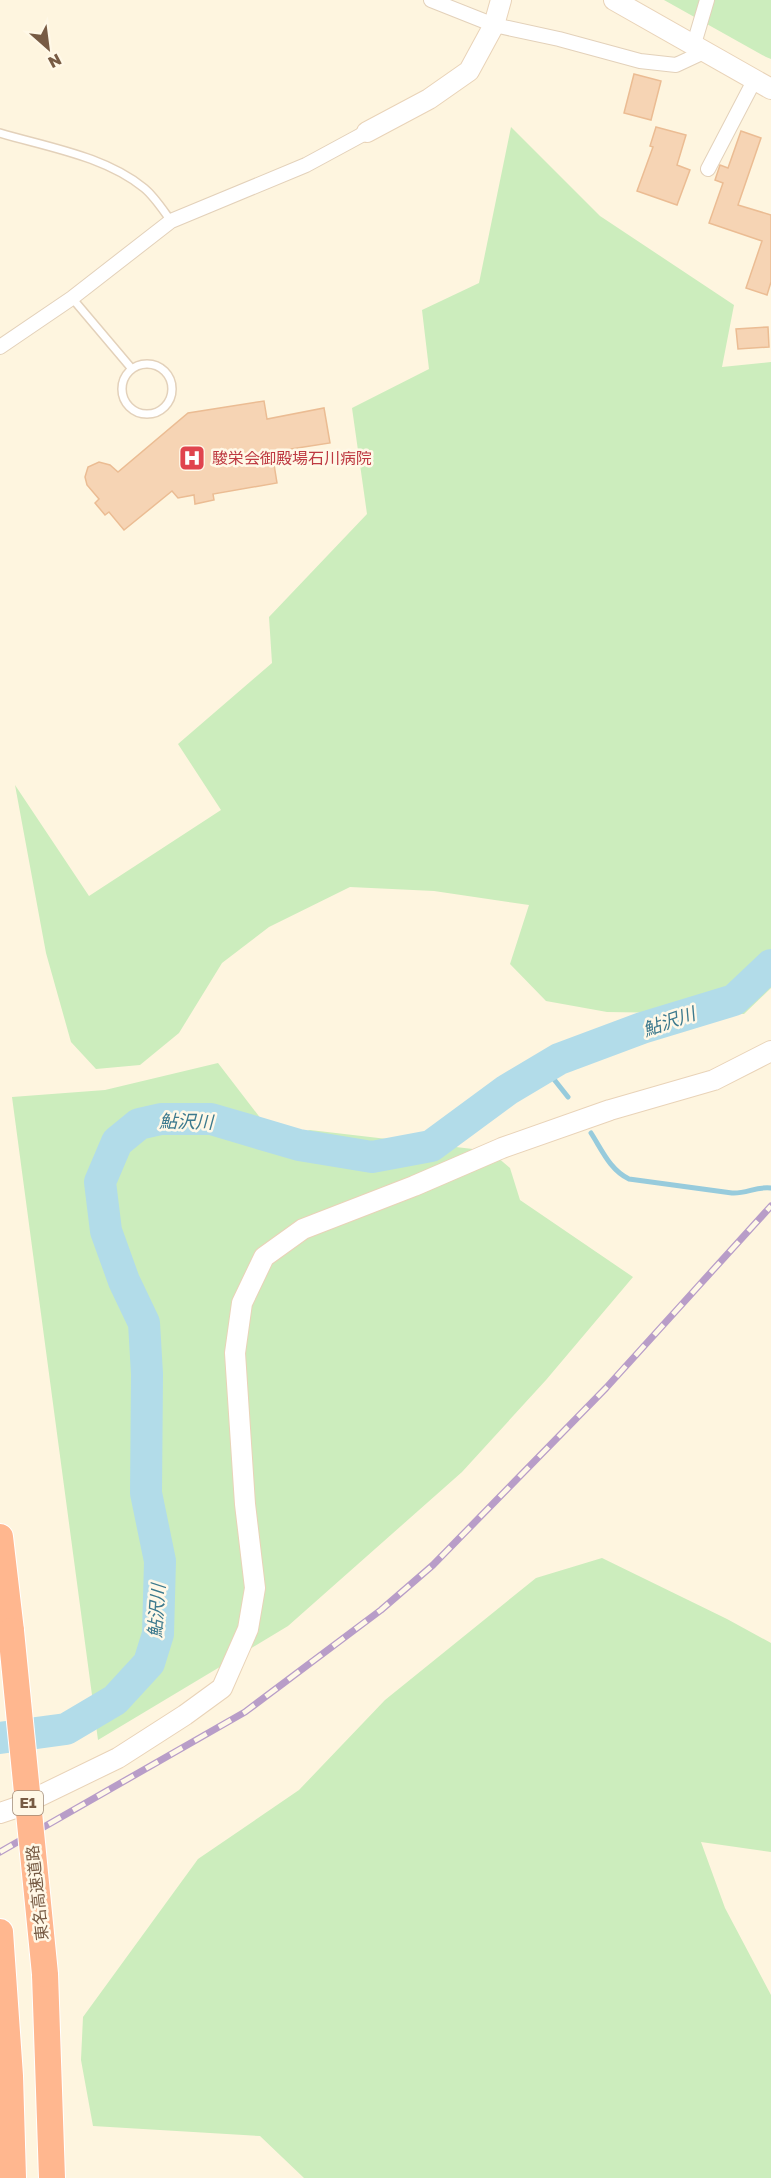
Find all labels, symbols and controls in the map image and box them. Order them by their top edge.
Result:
north arrow [18,18,78,78]
text: N [45,50,65,73]
hospital icon: 駿栄会御殿場石川病院 [177,443,207,473]
place label: 駿栄会御殿場石川病院 [212,448,372,468]
water label: 鮎沢川 [640,1001,700,1040]
water label: 鮎沢川 [159,1110,215,1133]
water label: 鮎沢川 [143,1581,169,1639]
road number: E1 [13,1791,43,1815]
street label: 東名高速道路 [22,1844,52,1942]

